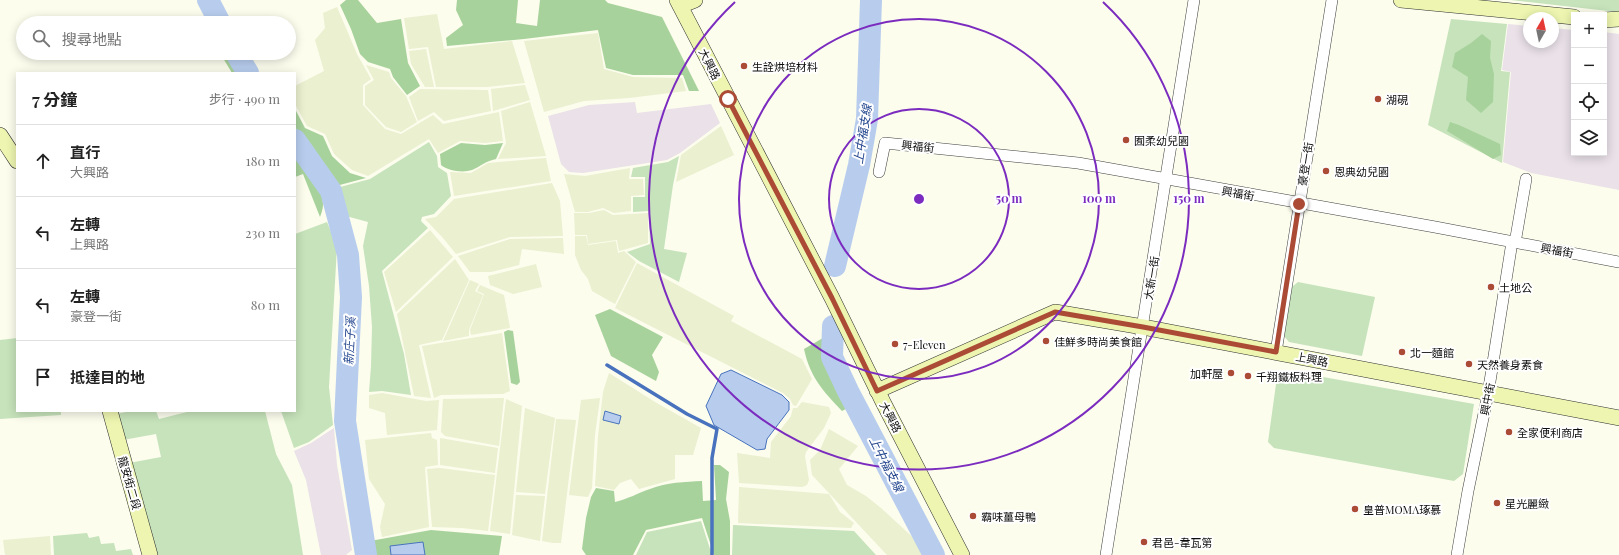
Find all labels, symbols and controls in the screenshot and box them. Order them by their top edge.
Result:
north arrow [1523,12,1559,48]
map controls [1571,12,1607,156]
button: + [1571,12,1607,48]
search box [16,16,296,60]
icon: search [30,27,52,49]
text: 搜尋地點 [62,29,122,49]
street label: 大興路 [696,46,724,82]
button: − [1571,48,1607,84]
place label: 生詮烘培材料 [752,59,818,74]
marker: 生詮烘培材料 [739,61,749,71]
button: locate [1571,84,1607,120]
text: 7 分鐘 [32,88,77,110]
text: 步行 · 490 m [209,90,280,107]
route start [719,90,737,108]
place label: 湖硯 [1386,92,1408,107]
marker: 湖硯 [1373,94,1383,104]
water label: 上中福支線 [849,101,875,165]
button: layers [1571,120,1607,156]
place label: 囿柔幼兒園 [1134,133,1189,148]
marker: 囿柔幼兒園 [1121,135,1131,145]
street label: 興福街 [901,137,935,155]
street label: 豪登一街 [1294,141,1316,187]
text: 直行 [70,142,100,162]
icon: ahead [32,150,54,172]
text: 180 m [246,152,280,169]
text: 大興路 [70,163,109,180]
place label: 恩典幼兒園 [1334,164,1389,179]
marker: 恩典幼兒園 [1321,166,1331,176]
street label: 興福街 [1220,183,1256,203]
text: 50 m [996,190,1023,206]
text: 100 m [1082,190,1116,206]
text: 150 m [1173,190,1205,206]
centre of rings [912,192,926,206]
route end [1290,195,1308,213]
text: 左轉 [70,214,100,234]
icon: left [32,222,54,244]
text: 230 m [245,224,280,241]
text: 上興路 [70,235,109,252]
street label: 興福街 [1539,240,1575,260]
street label: 大新一街 [1140,255,1162,301]
place label: 土地公 [1499,280,1532,295]
marker: 土地公 [1486,282,1496,292]
text: 左轉 [70,286,100,306]
icon: left [32,294,54,316]
text: 80 m [251,296,280,313]
text: 豪登一街 [70,307,122,324]
water label: 新庄子溪 [340,315,358,365]
place label: 佳鮮多時尚美食館 [1054,334,1142,349]
marker: 佳鮮多時尚美食館 [1041,336,1051,346]
place label: 7-Eleven [903,337,946,352]
marker: 7-Eleven [890,339,900,349]
place label: 北一麵館 [1410,345,1454,360]
marker: 北一麵館 [1397,347,1407,357]
street label: 上興路 [1294,348,1330,370]
place label: 天然養身素食 [1477,357,1543,372]
marker: 天然養身素食 [1464,359,1474,369]
icon: arrive [32,366,54,388]
place label: 加軒屋 [1190,366,1223,381]
text: 抵達目的地 [70,367,145,387]
marker: 加軒屋 [1226,368,1236,378]
place label: 千翔鐵板料理 [1256,369,1322,384]
marker: 千翔鐵板料理 [1243,371,1253,381]
street label: 興中街 [1476,381,1498,417]
street label: 大興路 [877,399,905,435]
place label: 全家便利商店 [1517,425,1583,440]
marker: 全家便利商店 [1504,427,1514,437]
water label: 上中福支線 [866,434,909,496]
street label: 龍安街二段 [115,454,145,512]
place label: 星光麗緻 [1505,496,1549,511]
marker: 星光麗緻 [1492,498,1502,508]
place label: 皇普MOMA琢慕 [1363,502,1441,517]
marker: 皇普MOMA琢慕 [1350,504,1360,514]
place label: 霸味薑母鴨 [981,509,1036,524]
marker: 霸味薑母鴨 [968,511,978,521]
place label: 君邑-韋瓦第 [1152,535,1213,550]
marker: 君邑-韋瓦第 [1139,537,1149,547]

